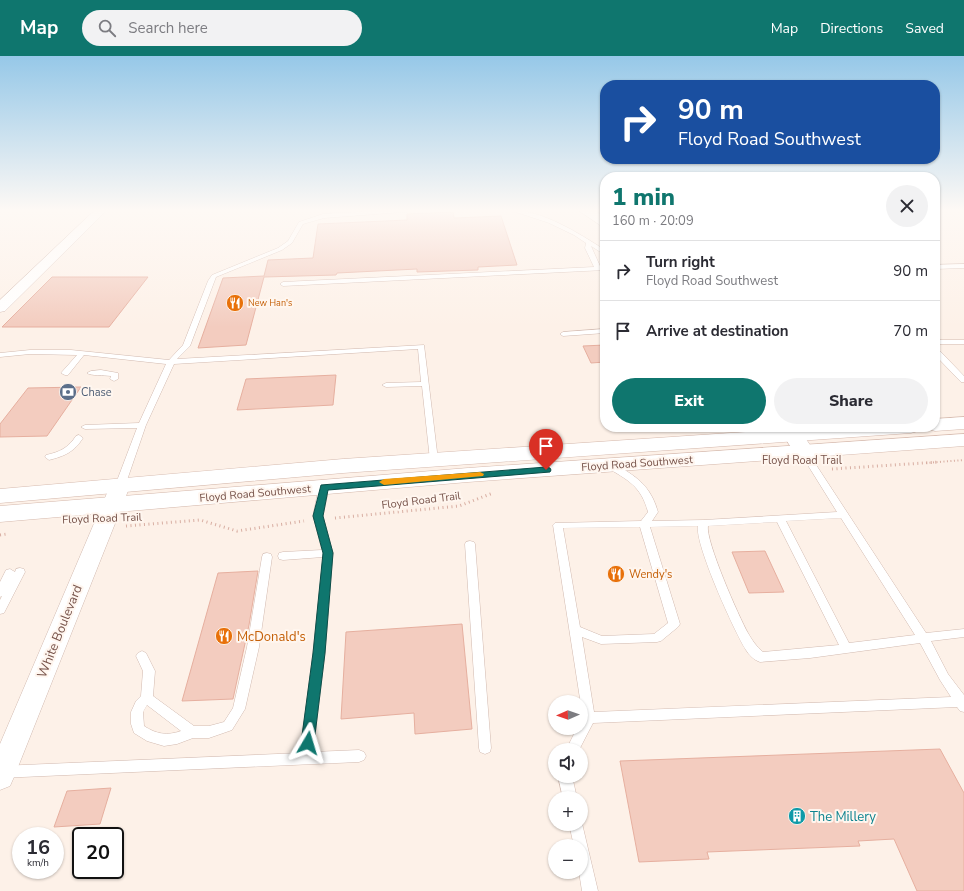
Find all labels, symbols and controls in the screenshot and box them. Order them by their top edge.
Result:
search box [82,10,362,46]
text: Map [20,15,58,41]
icon: search [96,17,118,39]
text: Search here [128,18,208,38]
text: Map [771,19,798,38]
text: Directions [820,19,883,38]
text: Saved [905,19,944,38]
text: 90 m [678,91,744,129]
icon: right [612,96,664,148]
text: Floyd Road Southwest [678,127,861,151]
text: 1 min [612,181,675,213]
button: close [886,185,928,227]
text: 160 m · 20:09 [612,212,694,230]
text: Turn right [646,252,715,272]
icon: right [612,260,634,282]
text: 90 m [893,261,928,281]
text: Floyd Road Southwest [646,272,778,290]
restaurant icon: New Han's [225,293,245,313]
place label: New Han's [248,297,292,309]
icon: arrive [612,320,634,342]
text: Arrive at destination [646,321,789,341]
text: 70 m [893,321,928,341]
button: Exit [612,378,766,424]
button: Share [774,378,928,424]
bank icon: Chase [58,382,78,402]
place label: Chase [81,385,112,400]
pin [529,429,563,470]
icon: arrive [535,435,557,457]
street label: Floyd Road Southwest [581,452,693,475]
street label: Floyd Road Trail [762,453,843,468]
street label: Floyd Road Southwest [199,481,311,506]
street label: Floyd Road Trail [381,488,462,513]
street label: Floyd Road Trail [62,510,143,527]
restaurant icon: Wendy's [606,564,626,584]
place label: Wendy's [629,567,672,582]
street label: White Boulevard [33,582,87,681]
restaurant icon: McDonald's [214,626,234,646]
place label: McDonald's [237,628,306,646]
north arrow [548,695,588,735]
map controls [548,695,588,879]
position arrow [287,722,329,764]
button: sound [548,743,588,783]
button: + [548,791,588,831]
building icon: The Millery [787,806,807,826]
place label: The Millery [810,808,876,826]
speed limit sign: 20 [72,827,124,879]
text: 16 [26,834,50,861]
button: − [548,839,588,879]
text: km/h [27,856,49,870]

